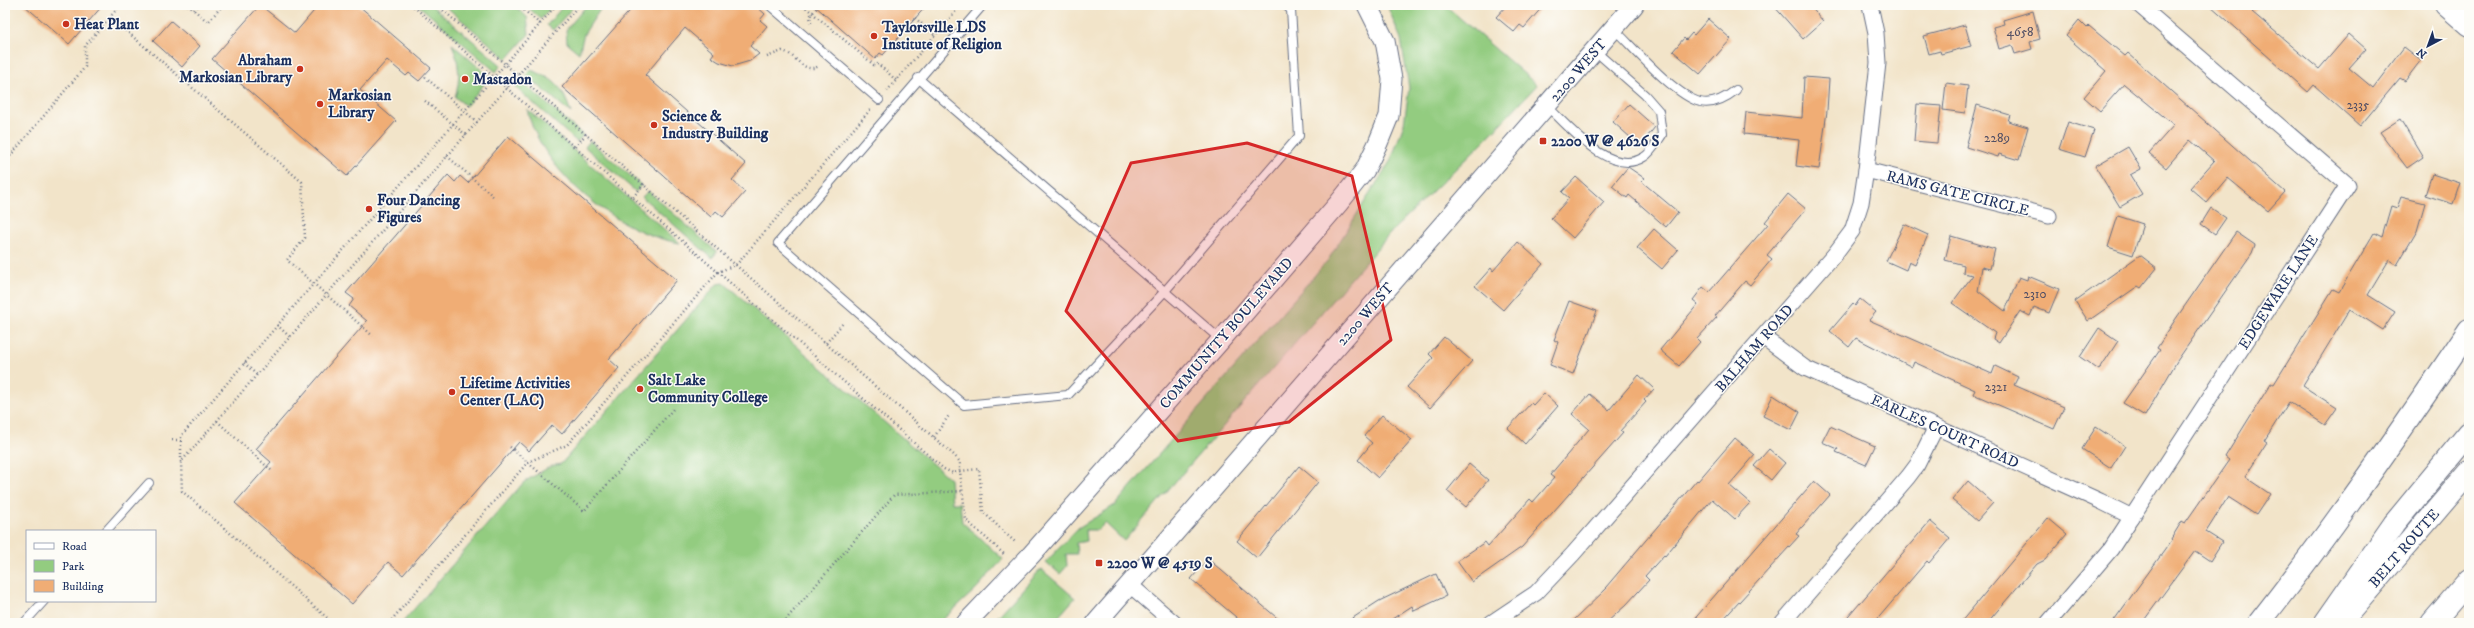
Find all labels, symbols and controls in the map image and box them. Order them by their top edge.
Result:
place label: Heat Plant [74,15,139,34]
place label: Taylorsville LDS Institute of Religion [881,18,1002,54]
marker: Heat Plant [61,19,71,29]
house number: 4658 [2006,24,2034,40]
north arrow [2408,26,2448,66]
marker: Taylorsville LDS Institute of Religion [869,31,879,41]
street label: 2200 WEST [1546,34,1611,106]
text: N [2414,45,2430,61]
place label: Abraham Markosian Library [179,51,293,87]
marker: Abraham Markosian Library [295,64,305,74]
place label: Mastadon [473,70,532,89]
marker: Mastadon [460,74,470,84]
place label: Markosian Library [328,86,391,122]
house number: 2335 [2347,97,2370,113]
marker: Markosian Library [315,99,325,109]
place label: Science & Industry Building [662,107,769,143]
marker: Science & Industry Building [649,120,659,130]
house number: 2289 [1984,130,2010,146]
place label: 2200 W @ 4626 S [1551,132,1659,151]
marker: 2200 W @ 4626 S [1538,136,1548,146]
street label: RAMS GATE CIRCLE [1884,167,2032,221]
place label: Four Dancing Figures [377,191,461,227]
marker: Four Dancing Figures [364,204,374,214]
street label: EDGEWARE LANE [2234,231,2323,353]
street label: COMMUNITY BOULEVARD [1155,254,1297,413]
street label: 2200 WEST [1333,278,1398,350]
house number: 2310 [2024,286,2046,302]
street label: BALHAM ROAD [1711,301,1798,396]
place label: Salt Lake Community College [648,371,768,407]
place label: Lifetime Activities Center (LAC) [460,374,570,410]
house number: 2321 [1985,379,2007,395]
marker: Salt Lake Community College [635,384,645,394]
marker: Lifetime Activities Center (LAC) [447,387,457,397]
street label: EARLES COURT ROAD [1868,390,2022,473]
street label: BELT ROUTE [2365,505,2444,592]
legend [26,530,156,602]
text: Road [62,539,87,554]
place label: 2200 W @ 4519 S [1107,554,1213,573]
marker: 2200 W @ 4519 S [1094,558,1104,568]
text: Park [62,559,84,574]
text: Building [62,579,103,594]

